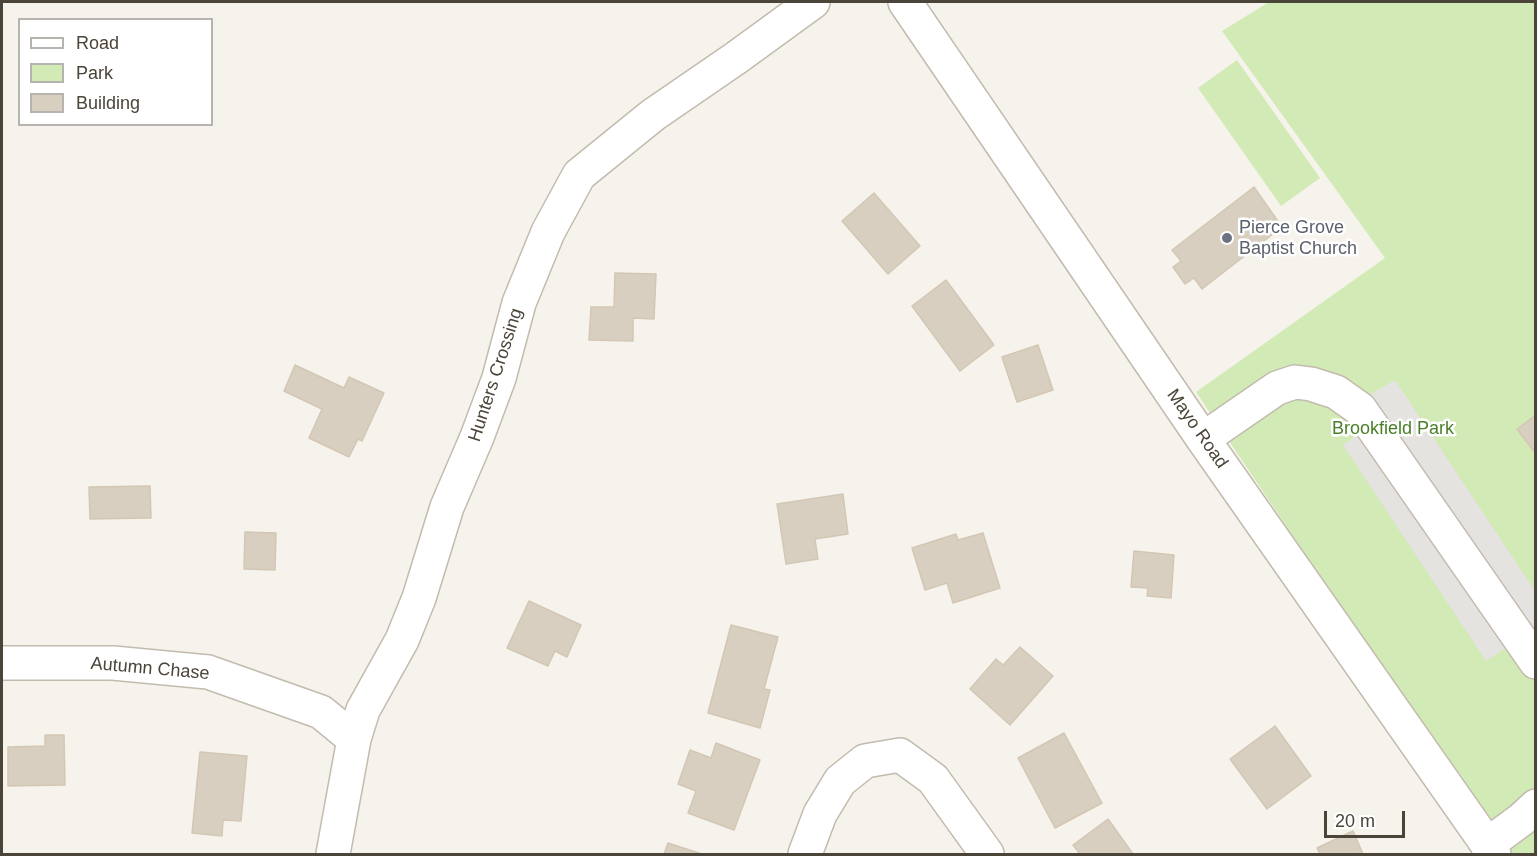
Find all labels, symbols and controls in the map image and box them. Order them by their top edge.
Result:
legend [18,18,213,126]
text: Road [76,33,119,53]
text: Park [76,63,113,83]
text: Building [76,93,140,113]
place label: Pierce Grove Baptist Church [1239,217,1357,260]
marker: Pierce Grove Baptist Church [1220,231,1234,245]
street label: Hunters Crossing [464,306,528,444]
street label: Mayo Road [1162,385,1232,473]
park label: Brookfield Park [1332,418,1454,440]
street label: Autumn Chase [90,653,210,685]
scale bar [1327,799,1408,837]
text: 20 m [1335,811,1375,831]

